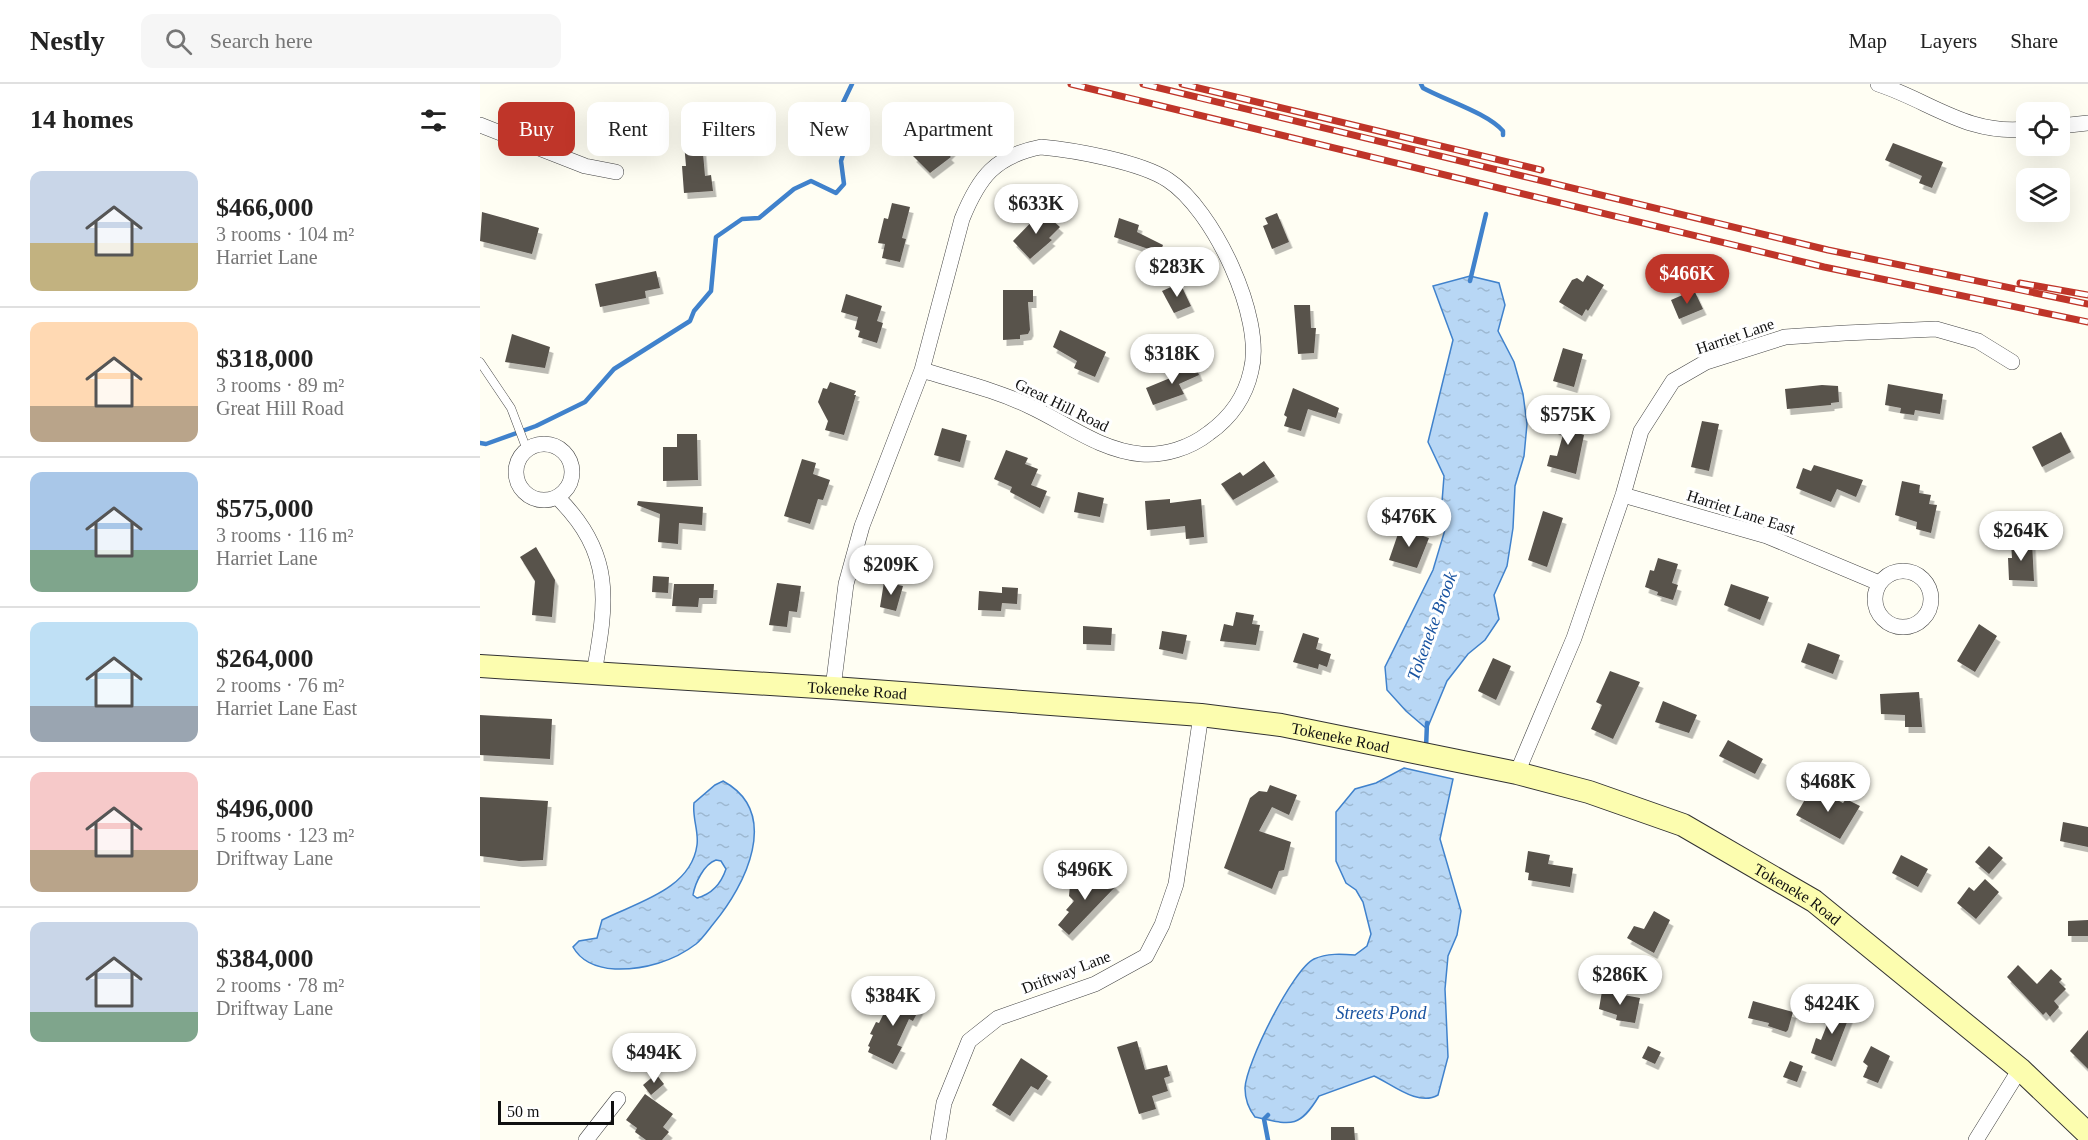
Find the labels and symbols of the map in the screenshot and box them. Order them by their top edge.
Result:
pin: $633K [994,184,1078,235]
pin: $283K [1135,247,1219,298]
pin: $466K [1645,254,1729,305]
street label: Harriet Lane [1694,315,1776,357]
pin: $318K [1130,334,1214,385]
street label: Great Hill Road [1012,375,1112,435]
pin: $575K [1526,395,1610,446]
street label: Harriet Lane East [1685,486,1798,538]
pin: $476K [1367,497,1451,548]
pin: $264K [1979,511,2063,562]
pin: $209K [849,545,933,596]
water label: Tokeneke Brook [1403,568,1461,683]
street label: Tokeneke Road [807,678,908,702]
street label: Tokeneke Road [1290,719,1391,755]
pin: $468K [1786,762,1870,813]
pin: $496K [1043,850,1127,901]
street label: Tokeneke Road [1751,860,1844,928]
street label: Driftway Lane [1019,947,1113,998]
pin: $286K [1578,955,1662,1006]
pin: $384K [851,976,935,1027]
pin: $424K [1790,984,1874,1035]
water label: Streets Pond [1336,1003,1427,1023]
pin: $494K [612,1033,696,1084]
scale bar [498,1098,614,1126]

